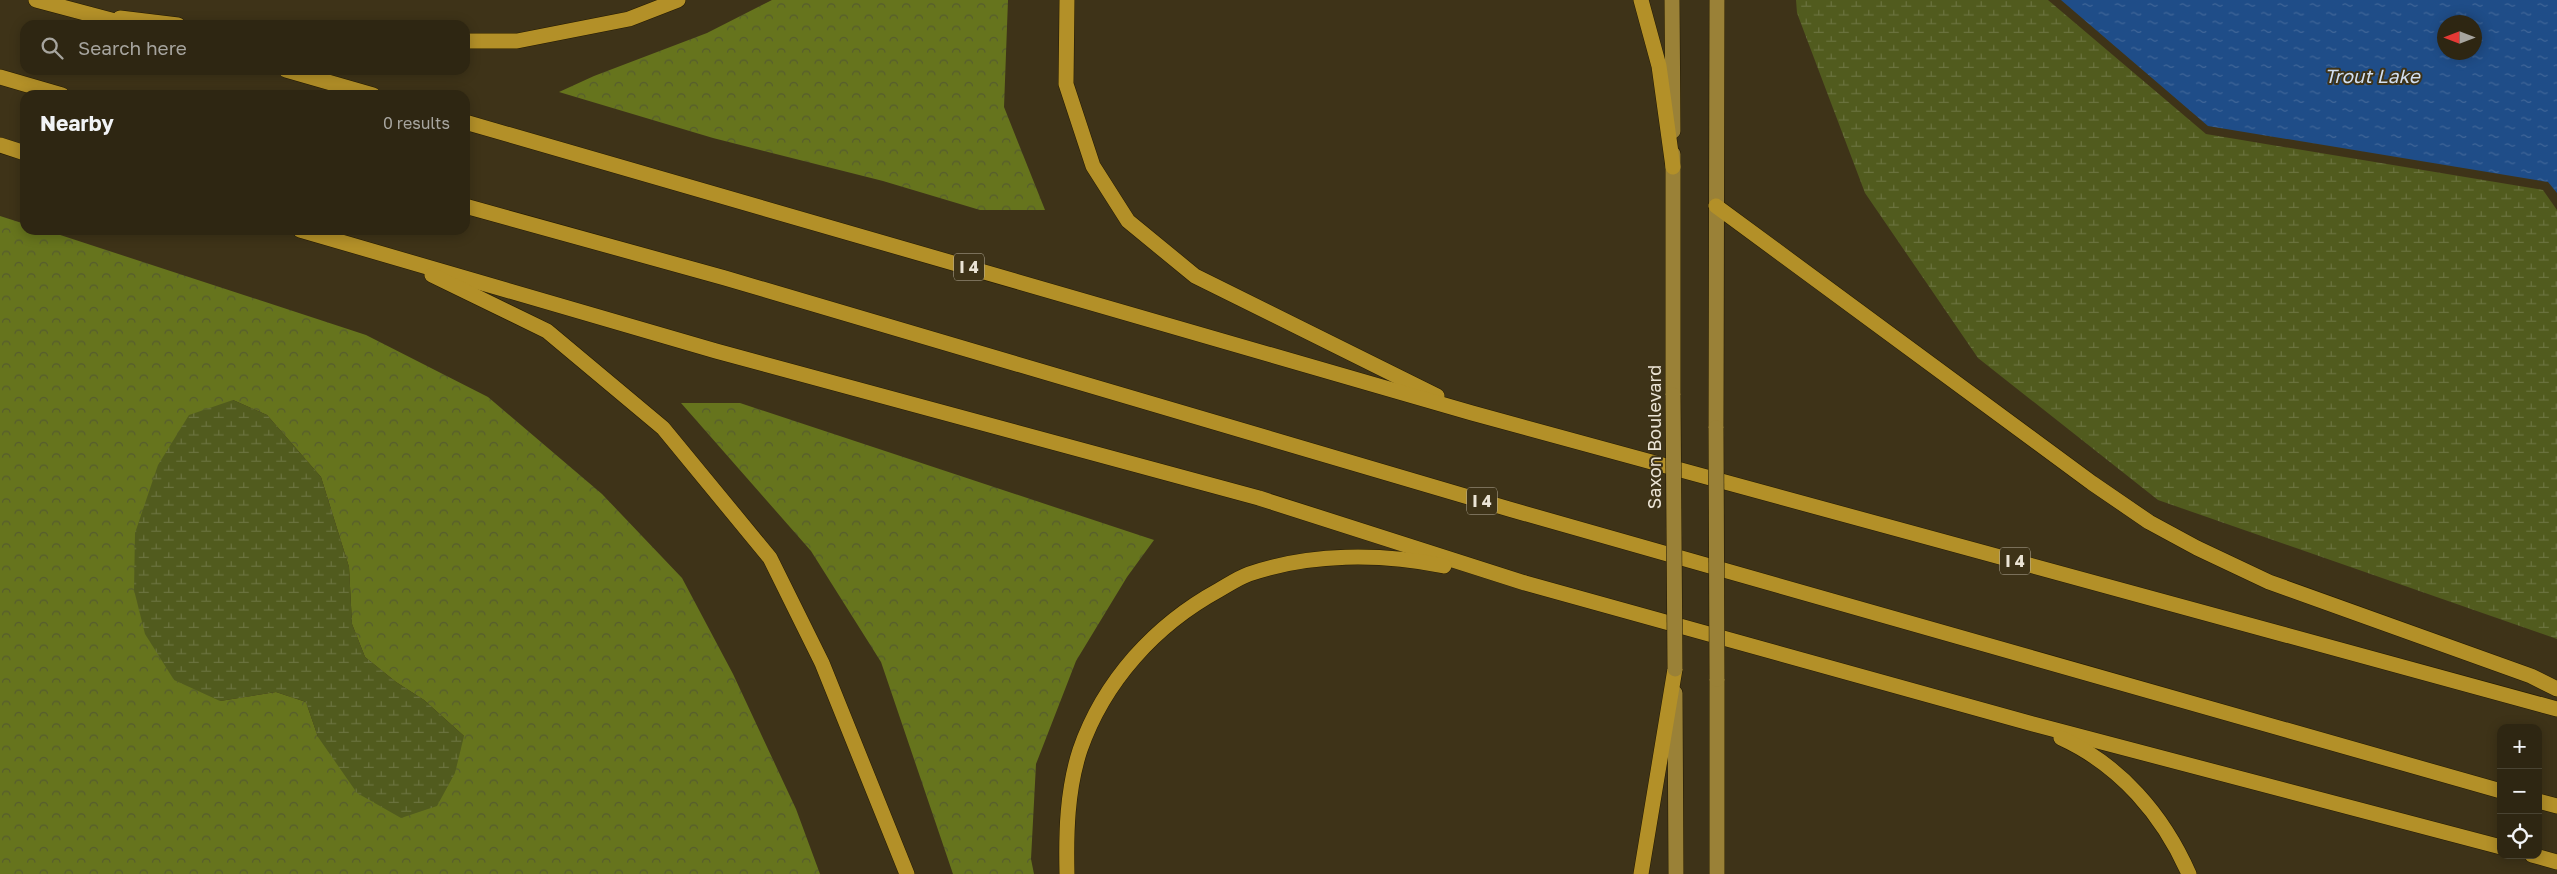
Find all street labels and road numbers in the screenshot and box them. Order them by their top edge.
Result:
road number: I 4 [954,253,984,280]
street label: Saxon Boulevard [1643,365,1665,509]
road number: I 4 [1467,488,1497,514]
road number: I 4 [2000,548,2030,574]

